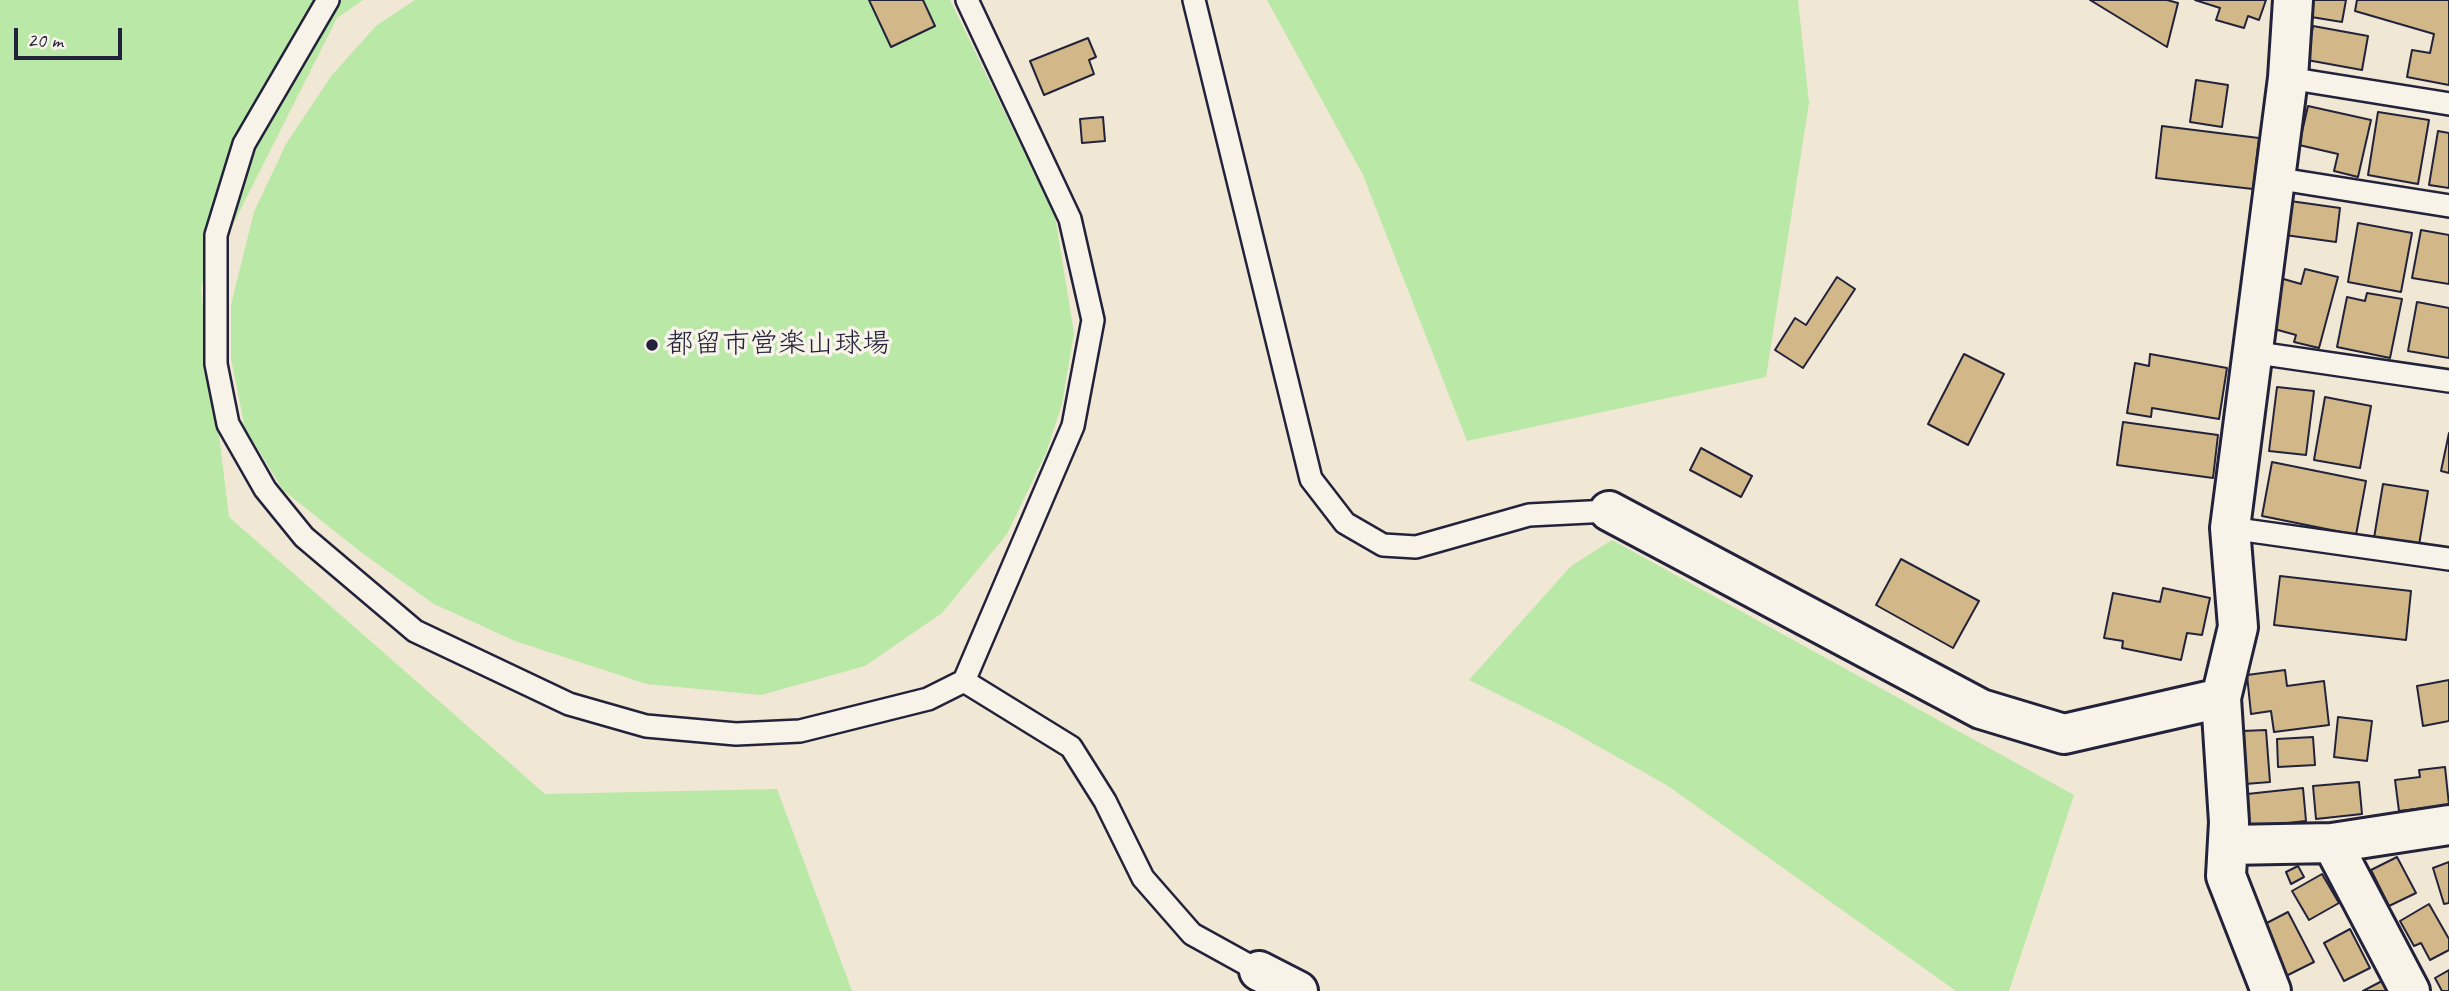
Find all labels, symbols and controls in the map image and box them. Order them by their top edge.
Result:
scale bar [18,14,126,58]
text: 20 m [27,27,63,53]
place label: 都留市営楽山球場 [666,328,890,362]
marker: 都留市営楽山球場 [644,337,660,353]

